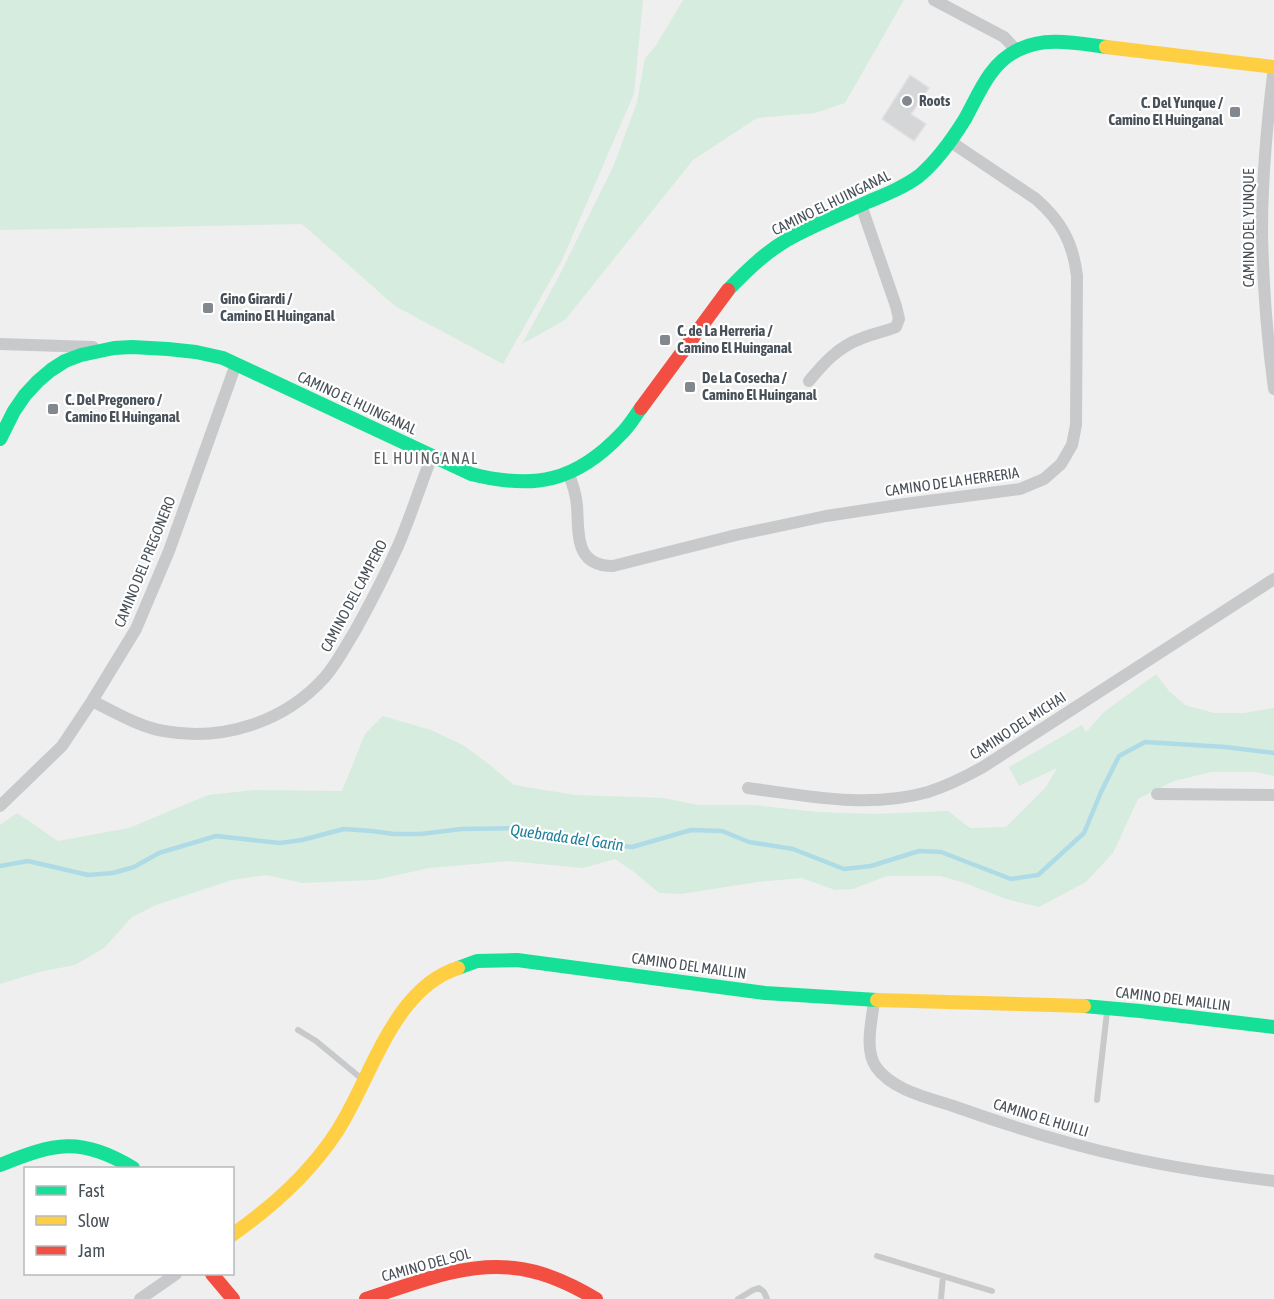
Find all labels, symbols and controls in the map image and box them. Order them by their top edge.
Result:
place label: Roots [919,92,951,109]
marker: Roots [900,94,914,108]
place label: C. Del Yunque / Camino El Huinganal [1108,94,1224,128]
marker: C. Del Yunque / Camino El Huinganal [1228,105,1242,119]
street label: CAMINO EL HUINGANAL [769,166,893,239]
street label: CAMINO DEL YUNQUE [1240,168,1257,287]
place label: Gino Girardi / Camino El Huinganal [220,290,336,324]
marker: Gino Girardi / Camino El Huinganal [201,301,215,315]
place label: C. de La Herreria / Camino El Huinganal [677,322,793,356]
marker: C. de La Herreria / Camino El Huinganal [658,333,672,347]
street label: CAMINO EL HUINGANAL [295,367,420,438]
place label: De La Cosecha / Camino El Huinganal [702,369,818,403]
marker: De La Cosecha / Camino El Huinganal [683,380,697,394]
place label: C. Del Pregonero / Camino El Huinganal [65,391,181,425]
marker: C. Del Pregonero / Camino El Huinganal [46,402,60,416]
district label: EL HUINGANAL [373,449,479,467]
street label: CAMINO DE LA HERRERIA [884,464,1021,499]
street label: CAMINO DEL PREGONERO [111,494,179,630]
street label: CAMINO DEL CAMPERO [317,537,390,655]
street label: CAMINO DEL MICHAI [967,688,1069,763]
water label: Quebrada del Garin [509,820,625,854]
street label: CAMINO DEL MAILLIN [631,949,748,982]
street label: CAMINO DEL MAILLIN [1115,983,1232,1014]
street label: CAMINO EL HUILLI [991,1095,1091,1140]
legend [24,1167,234,1275]
text: Fast [78,1180,105,1201]
text: Slow [78,1210,109,1231]
text: Jam [78,1240,105,1261]
street label: CAMINO DEL SOL [380,1244,472,1285]

